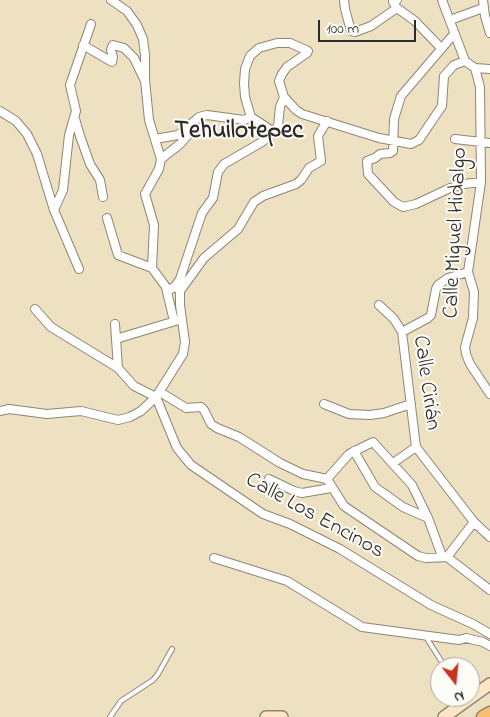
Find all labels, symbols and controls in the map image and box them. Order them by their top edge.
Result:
scale bar [320,10,418,42]
text: 100 m [326,18,359,40]
district label: Tehuilotepec [175,118,303,148]
street label: Calle Miguel Hidalgo [439,147,475,319]
street label: Calle Cirián [405,334,445,432]
street label: Calle Los Encinos [240,468,388,566]
north arrow [430,657,480,707]
text: N [452,685,466,707]

